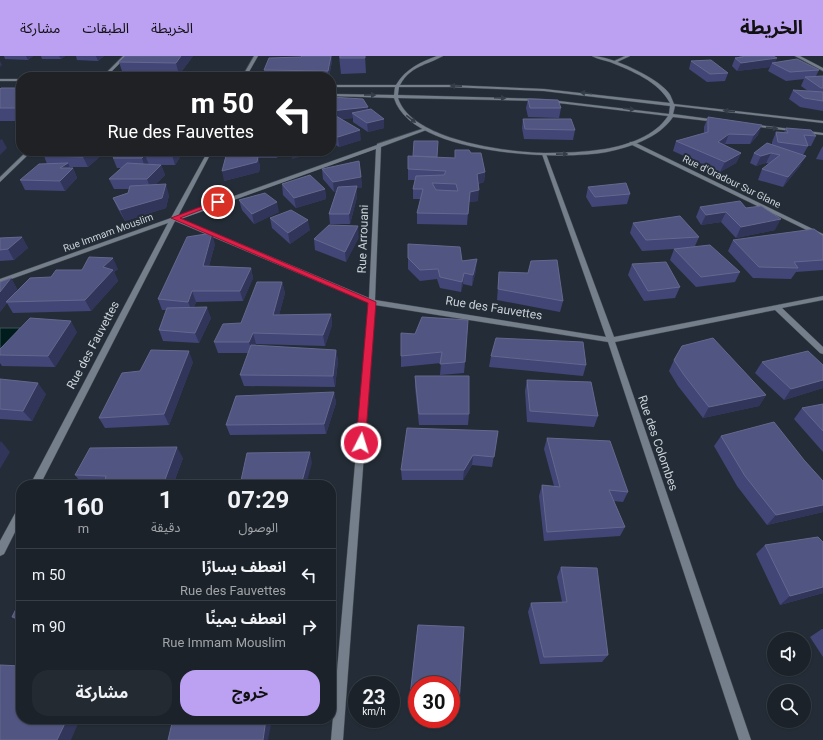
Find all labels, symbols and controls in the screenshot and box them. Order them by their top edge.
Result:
text: الخريطة [740,16,803,39]
text: مشاركة [20,20,60,36]
text: الطبقات [82,20,129,36]
text: الخريطة [151,20,193,36]
one-way arrow [450,83,462,90]
text: 50 m [191,87,254,120]
icon: left [268,88,320,140]
one-way arrow [580,90,592,97]
one-way arrow [364,92,377,98]
one-way arrow [494,95,507,101]
one-way arrow [623,106,635,113]
one-way arrow [723,108,735,114]
one-way arrow [405,114,416,123]
text: Rue des Fauvettes [107,121,254,142]
one-way arrow [766,124,778,131]
one-way arrow [556,151,569,157]
street label: Rue d'Oradour Sur Glane [681,153,783,210]
pin [201,185,235,219]
icon: arrive [207,191,229,213]
street label: Rue Arrouani [355,204,371,274]
street label: Rue Immam Mouslim [62,211,155,254]
street label: Rue des Fauvettes [445,293,543,323]
street label: Rue des Fauvettes [64,299,122,391]
street label: Rue des Colombes [635,393,681,493]
position arrow [340,422,382,464]
text: 1 [159,486,173,514]
text: 07:29 [227,486,289,514]
text: 160 [63,493,104,521]
text: دقيقة [151,520,181,535]
text: الوصول [239,520,278,535]
text: m [78,521,89,536]
text: انعطف يسارًا [202,558,286,576]
icon: left [298,564,320,586]
text: 50 m [32,566,66,584]
text: Rue des Fauvettes [180,583,286,598]
text: انعطف يمينًا [206,610,286,628]
icon: right [298,616,320,638]
text: 90 m [32,618,66,636]
map controls [767,632,811,728]
button: sound [767,632,811,676]
text: Rue Immam Mouslim [162,635,286,650]
button: مشاركة [32,670,172,716]
button: خروج [180,670,320,716]
speed limit sign: 30 [408,676,460,728]
button: search [767,684,811,728]
text: 23 [363,685,385,709]
text: km/h [362,706,386,717]

